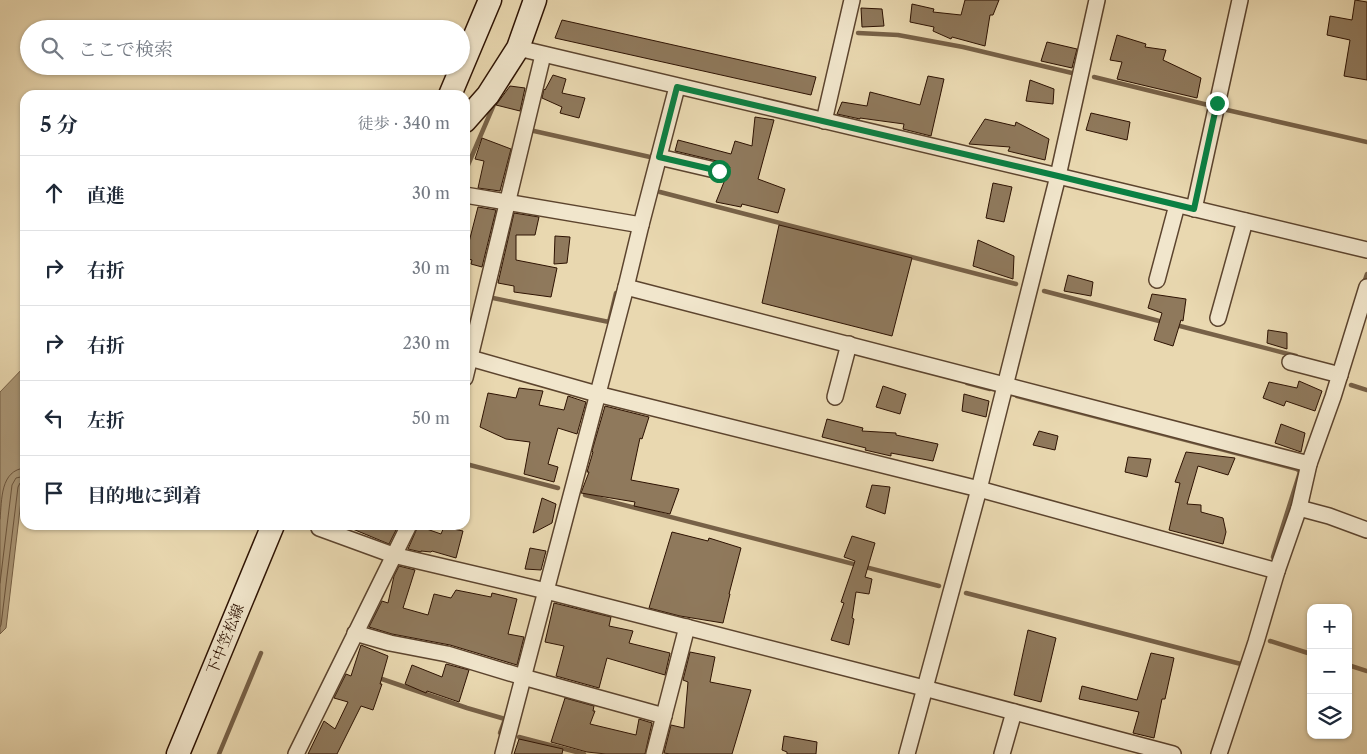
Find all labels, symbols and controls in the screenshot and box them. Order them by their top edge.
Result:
search box [20,20,470,75]
icon: search [38,34,66,62]
text: ここで検索 [78,38,173,61]
route end [1206,92,1229,115]
text: 5 分 [40,112,78,137]
text: 徒歩 · 340 m [358,113,450,133]
route start [708,160,731,183]
icon: ahead [40,179,68,207]
text: 30 m [412,183,450,203]
text: 直進 [87,184,125,207]
icon: right [40,254,68,282]
text: 30 m [412,258,450,278]
text: 右折 [87,259,125,282]
icon: right [40,329,68,357]
text: 230 m [403,333,450,353]
text: 右折 [87,334,125,357]
icon: left [40,404,68,432]
text: 50 m [412,408,450,428]
text: 左折 [87,409,125,432]
icon: arrive [40,479,68,507]
text: 目的地に到着 [87,484,201,507]
street label: 下中笠松線 [202,601,248,677]
map controls [1307,604,1352,739]
button: + [1307,604,1352,649]
button: − [1307,649,1352,694]
button: layers [1307,694,1352,739]

